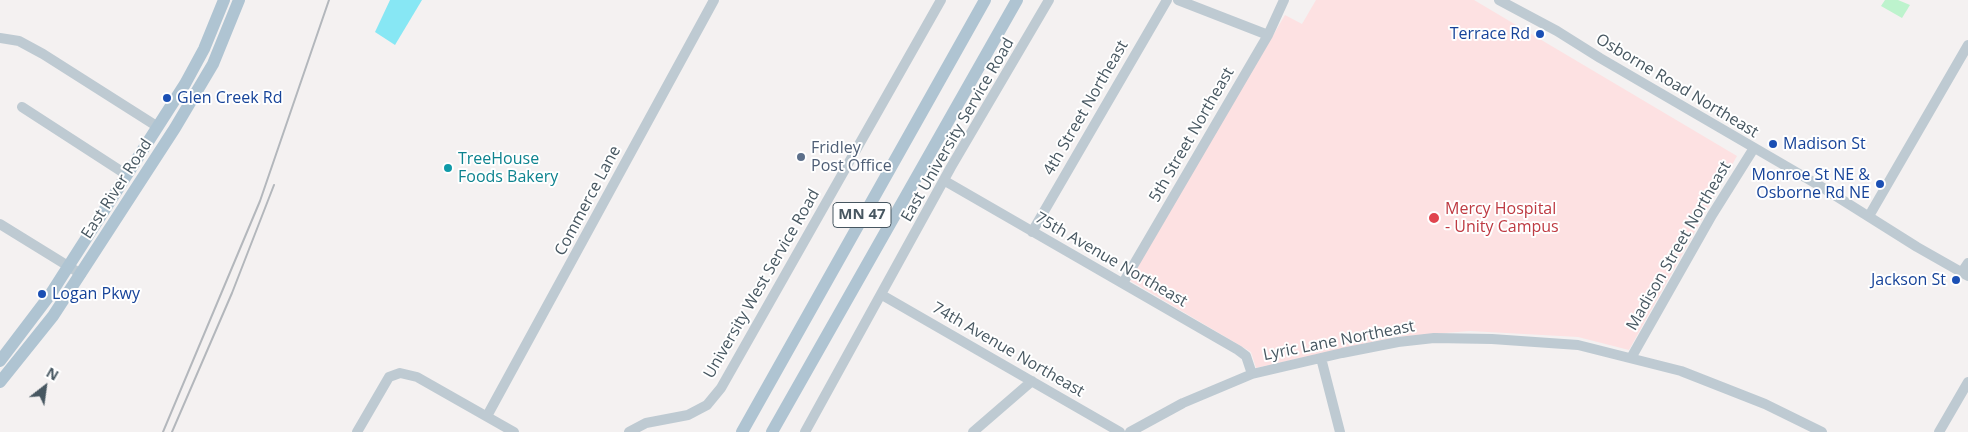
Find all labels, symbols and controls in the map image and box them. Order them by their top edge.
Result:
place label: Terrace Rd [1450,24,1530,44]
marker: Terrace Rd [1534,28,1546,40]
street label: Osborne Road Northeast [1592,30,1762,142]
street label: East University Service Road [897,35,1019,225]
street label: 4th Street Northeast [1040,37,1132,179]
street label: 5th Street Northeast [1146,64,1238,206]
place label: Glen Creek Rd [177,88,282,108]
marker: Glen Creek Rd [161,92,173,104]
place label: Madison St [1783,134,1866,154]
street label: East River Road [78,136,156,242]
place label: Fridley Post Office [811,138,892,176]
marker: Madison St [1767,138,1779,150]
street label: Commerce Lane [551,143,625,259]
place label: TreeHouse Foods Bakery [458,149,558,187]
marker: Fridley Post Office [795,151,807,163]
street label: Madison Street Northeast [1623,158,1735,334]
marker: TreeHouse Foods Bakery [442,162,454,174]
place label: Monroe St NE & Osborne Rd NE [1751,165,1870,203]
marker: Monroe St NE & Osborne Rd NE [1874,178,1886,190]
street label: University West Service Road [700,186,824,382]
place label: Mercy Hospital - Unity Campus [1445,199,1559,237]
road number: MN 47 [833,202,891,228]
street label: 75th Avenue Northeast [1031,208,1191,312]
marker: Mercy Hospital - Unity Campus [1427,211,1441,225]
place label: Jackson St [1871,270,1946,290]
marker: Jackson St [1950,274,1962,286]
place label: Logan Pkwy [52,284,140,304]
marker: Logan Pkwy [36,288,48,300]
street label: 74th Avenue Northeast [928,298,1088,402]
street label: Lyric Lane Northeast [1262,317,1416,365]
north arrow [20,362,70,412]
text: N [43,362,62,385]

